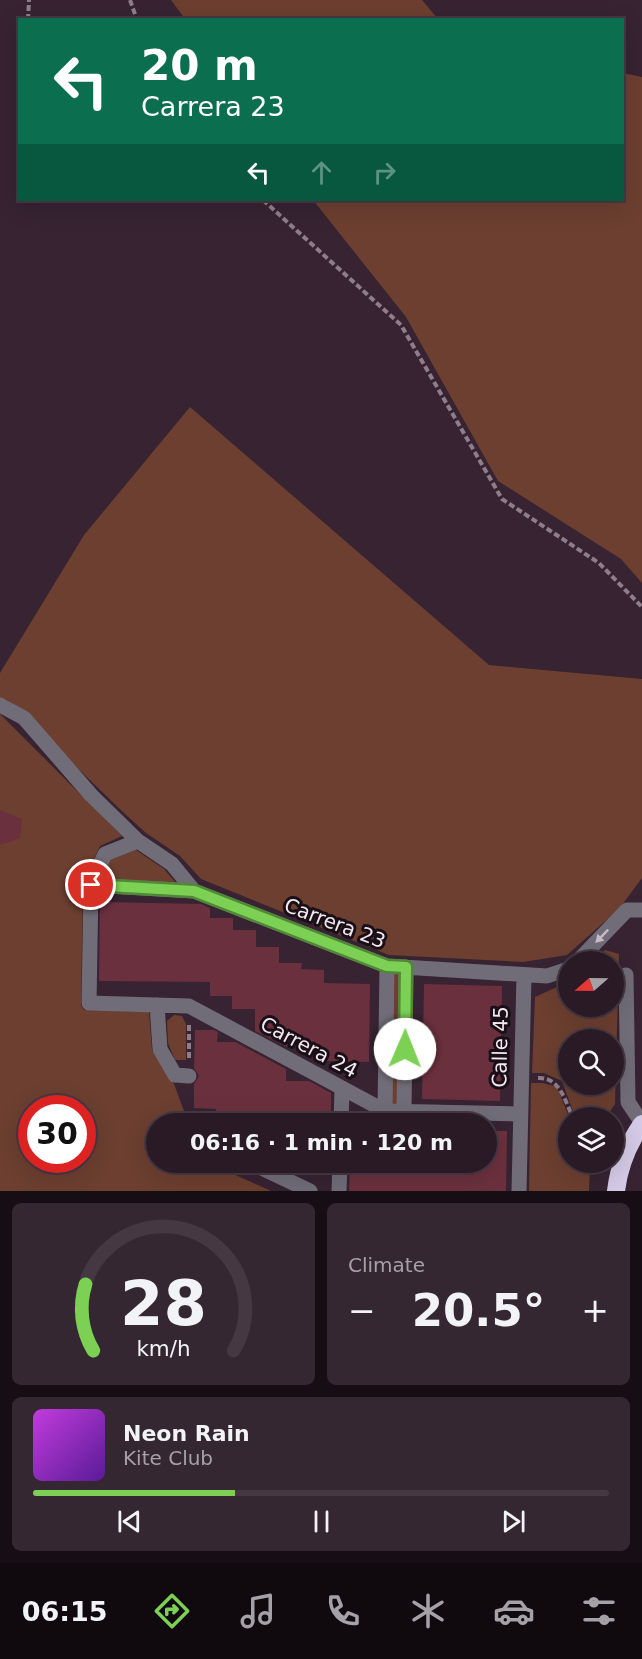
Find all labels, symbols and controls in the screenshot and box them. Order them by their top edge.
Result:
text: 20 m [141,41,258,90]
icon: left [42,42,120,120]
text: Carrera 23 [141,91,285,122]
icon: left [242,156,275,189]
icon: ahead [305,156,338,189]
icon: right [368,156,401,189]
pin [65,859,116,910]
icon: arrive [74,868,107,901]
street label: Carrera 23 [281,893,389,953]
one-way arrow [595,929,609,943]
north arrow [558,951,624,1017]
map controls [558,951,624,1173]
street label: Calle 45 [487,1006,513,1088]
street label: Carrera 24 [256,1011,362,1083]
position arrow [373,1017,437,1081]
button: search [558,1029,624,1095]
speed limit sign: 30 [18,1095,96,1173]
button: layers [558,1107,624,1173]
text: 06:16 · 1 min · 120 m [190,1130,453,1155]
text: Climate [348,1253,425,1277]
text: 28 [120,1267,207,1340]
text: 20.5° [412,1284,545,1337]
text: − [348,1291,376,1330]
text: + [581,1291,609,1330]
text: km/h [136,1336,191,1361]
text: Neon Rain [123,1421,250,1446]
text: Kite Club [123,1446,213,1470]
icon: previous [113,1505,146,1538]
icon: pause [305,1505,338,1538]
icon: next [497,1505,530,1538]
icon: directions [151,1590,193,1632]
icon: music [237,1590,279,1632]
icon: phone [322,1590,364,1632]
icon: climate [407,1590,449,1632]
icon: car [493,1590,535,1632]
icon: filters [578,1590,620,1632]
text: 06:15 [22,1596,108,1627]

